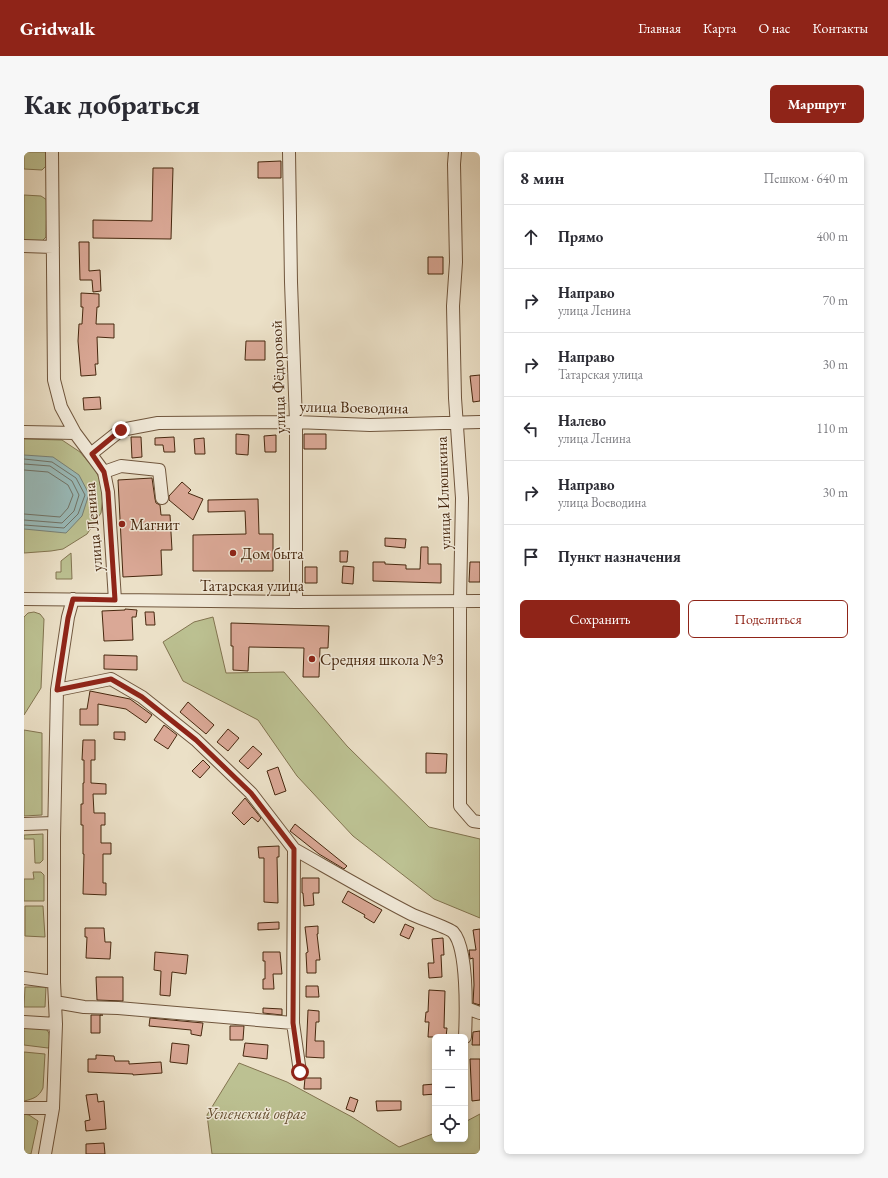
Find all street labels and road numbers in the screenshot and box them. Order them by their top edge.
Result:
street label: улица Фёдоровой [266,319,290,434]
street label: улица Воеводина [299,396,409,418]
street label: улица Илюшкина [431,435,455,550]
street label: улица Ленина [79,481,107,573]
street label: Татарская улица [200,575,305,596]

